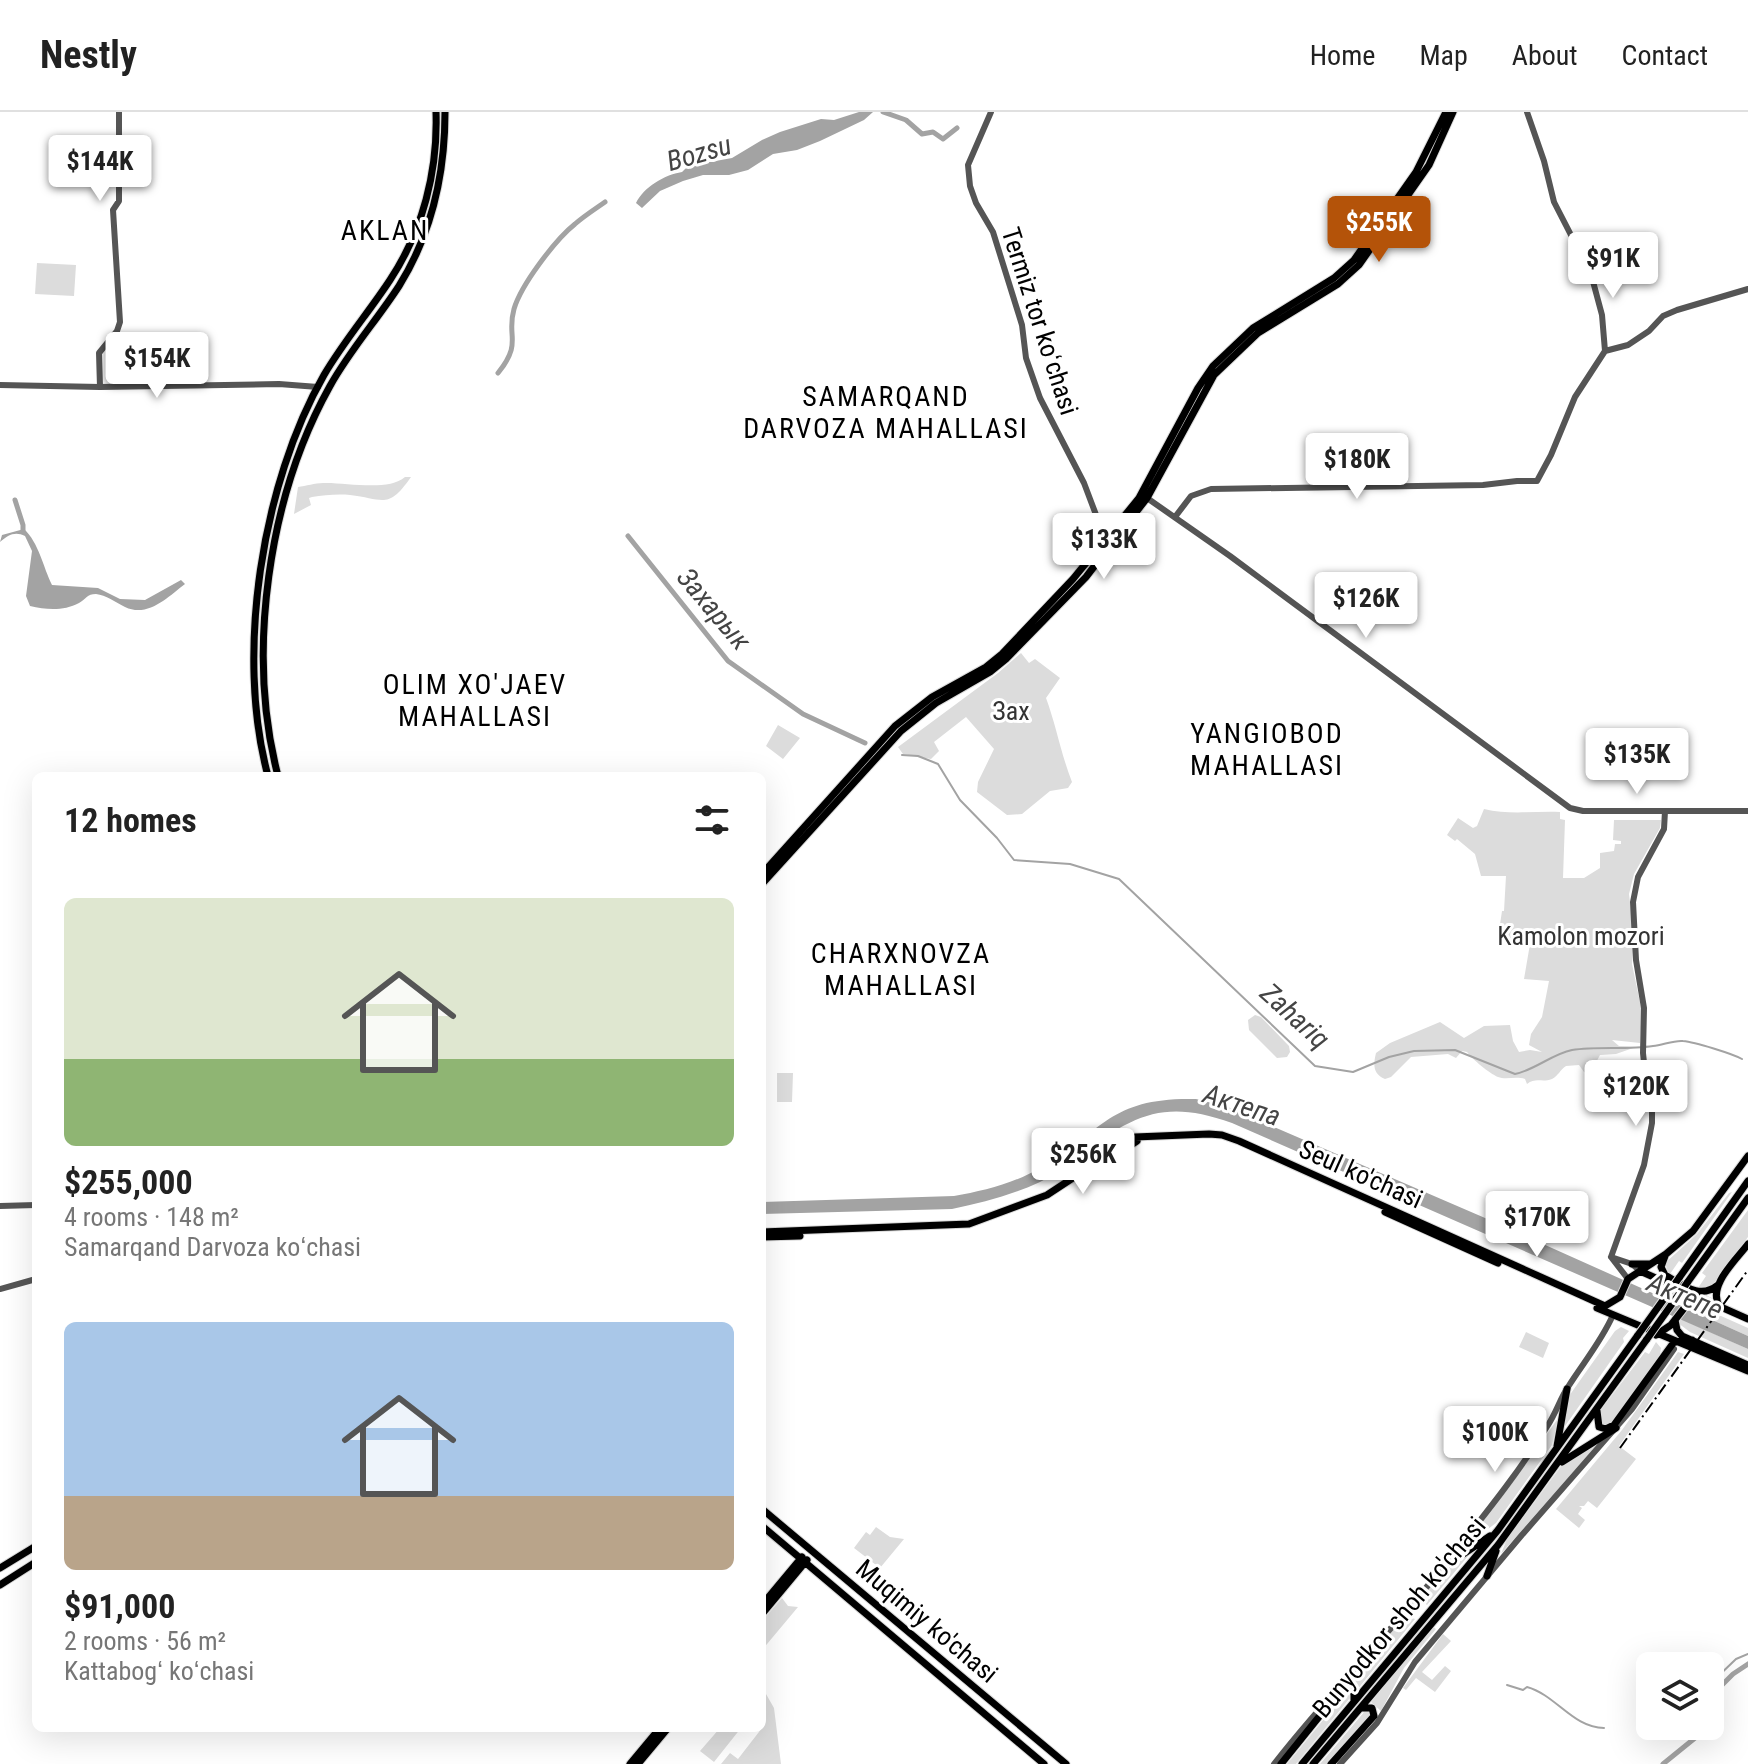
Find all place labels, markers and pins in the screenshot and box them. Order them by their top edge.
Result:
pin: $144K [44,135,156,203]
pin: $255K [1323,196,1435,264]
pin: $91K [1566,232,1660,300]
pin: $154K [101,332,213,400]
pin: $180K [1301,433,1413,501]
pin: $133K [1048,513,1160,581]
pin: $126K [1310,572,1422,640]
pin: $135K [1581,728,1693,796]
pin: $120K [1580,1060,1692,1128]
pin: $256K [1027,1128,1139,1196]
pin: $170K [1481,1191,1593,1259]
pin: $100K [1439,1406,1551,1474]

